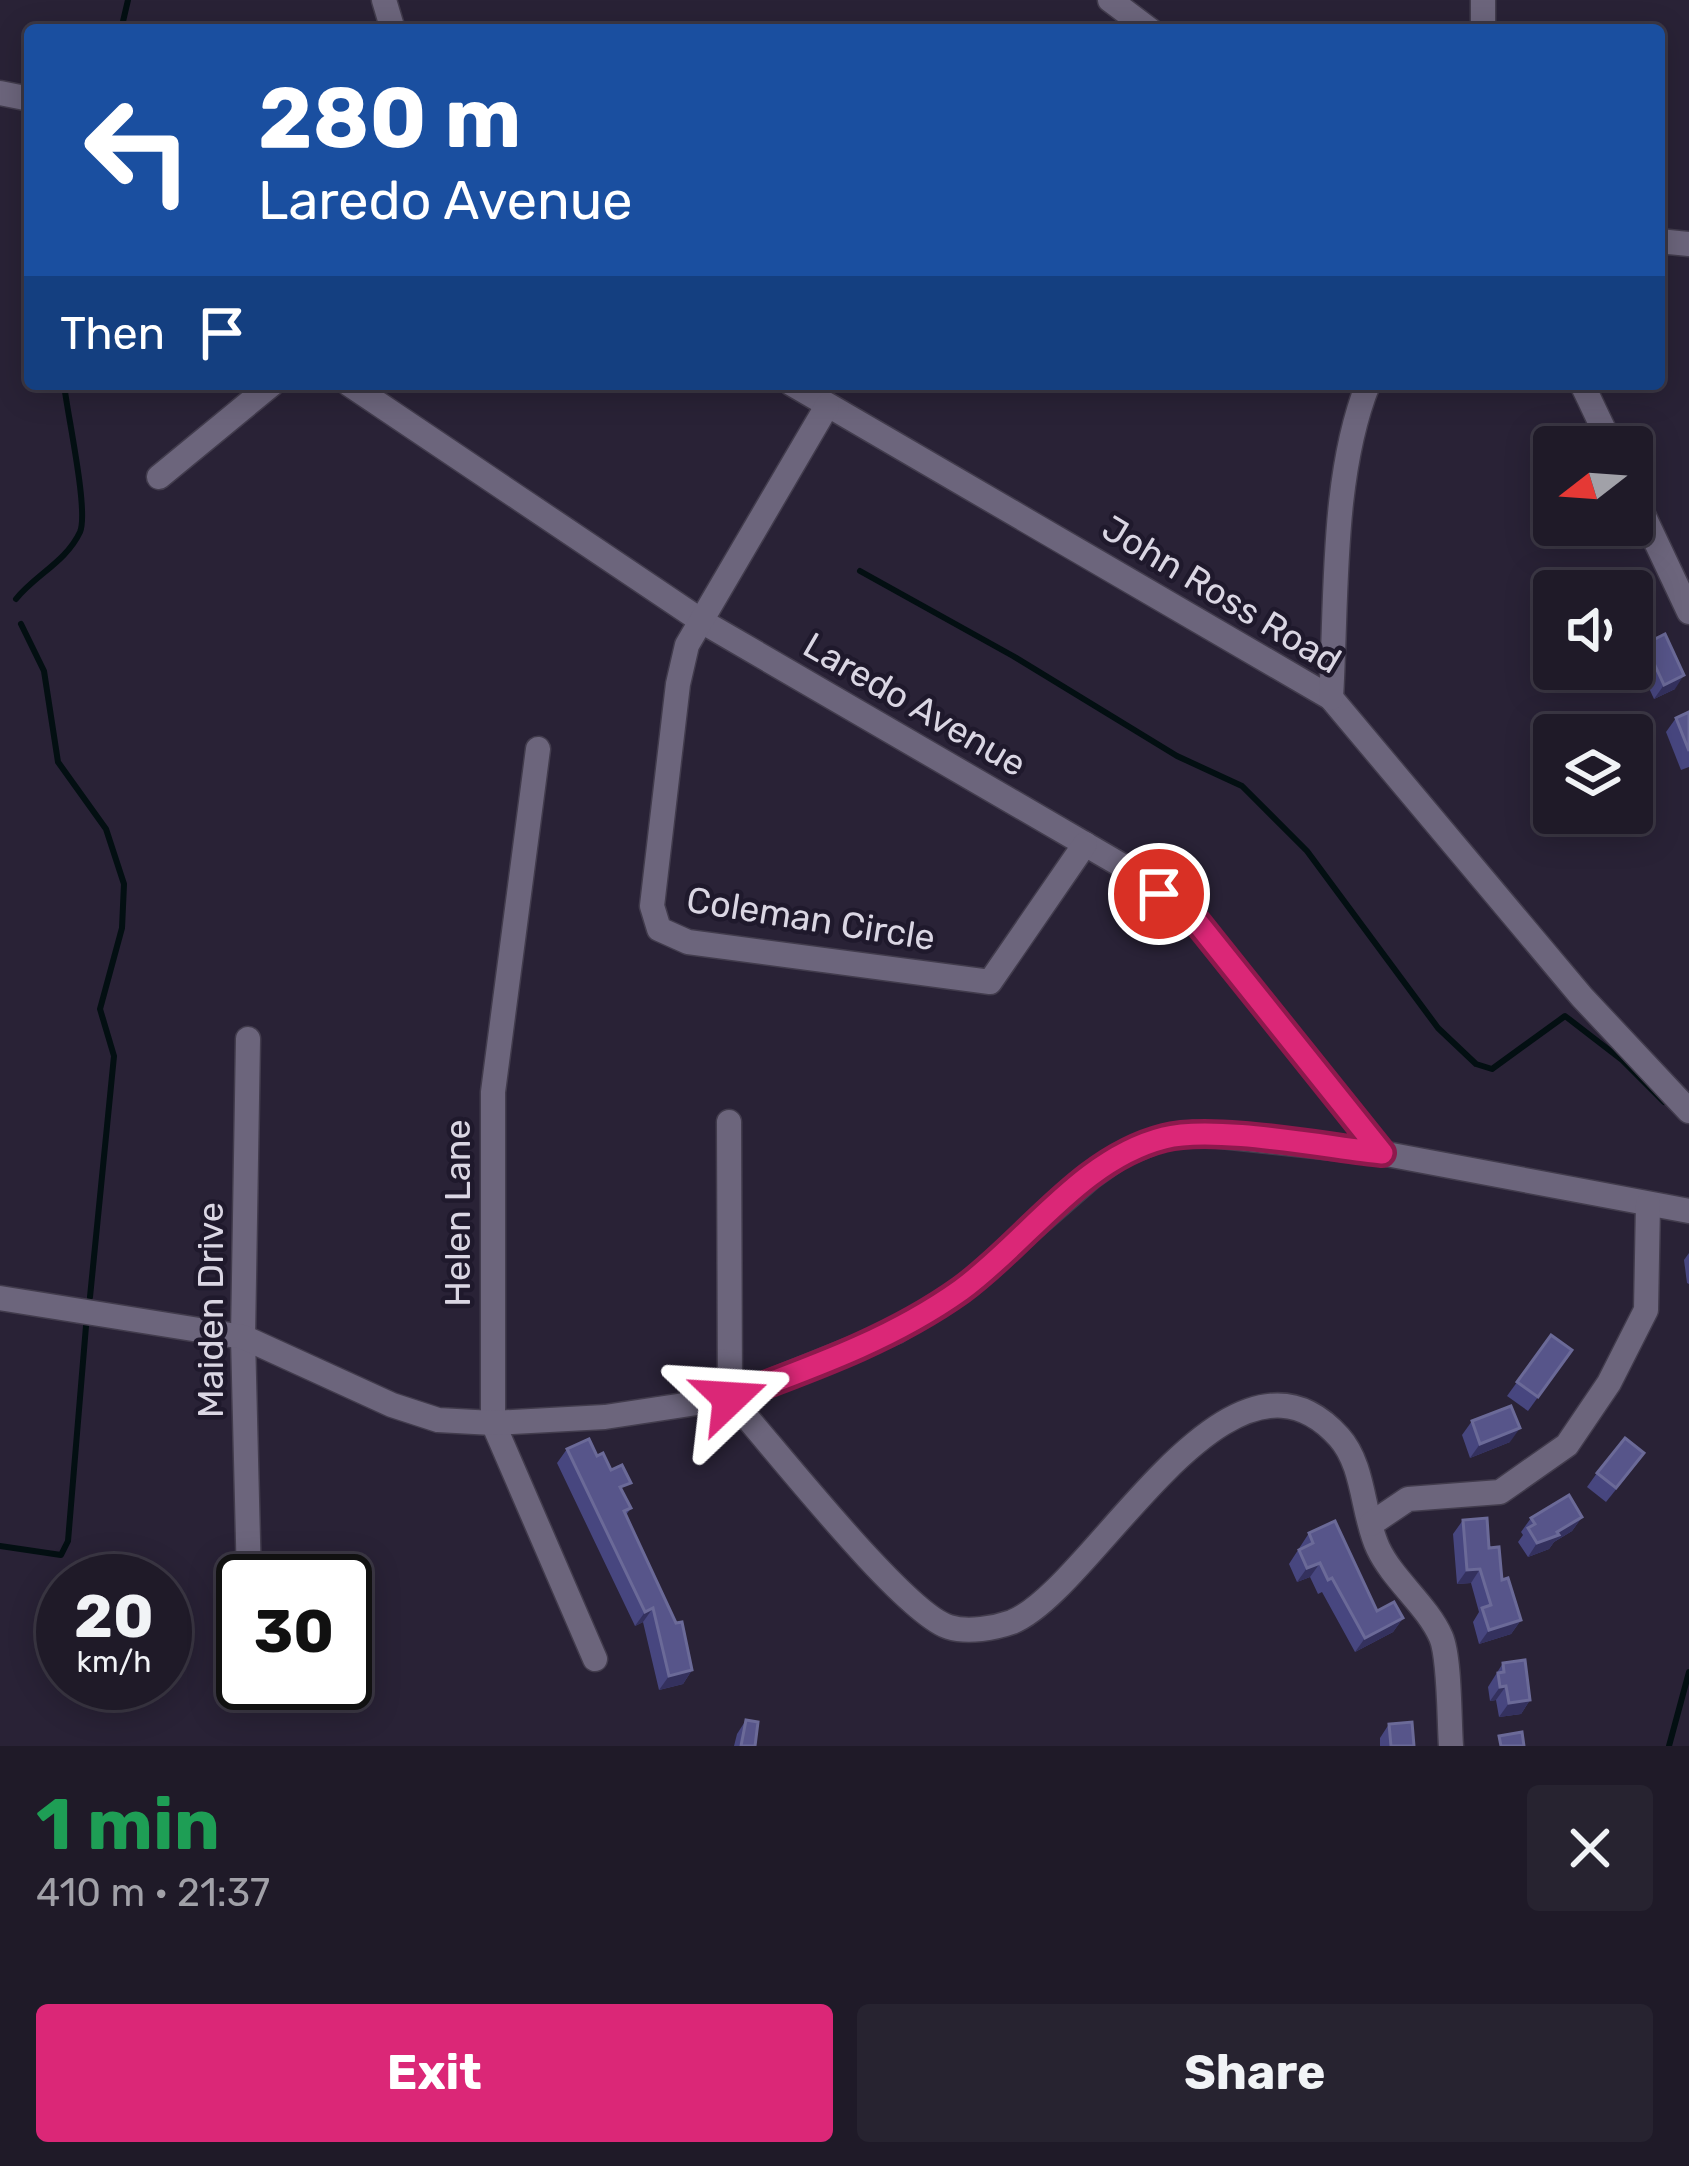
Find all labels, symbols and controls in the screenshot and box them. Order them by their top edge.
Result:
text: 280 m [258,68,521,168]
icon: left [60,72,216,228]
text: Laredo Avenue [258,169,633,233]
icon: arrive [189,300,255,366]
text: Then [60,307,165,360]
north arrow [1533,426,1653,546]
map controls [1533,426,1653,834]
street label: John Ross Road [1095,506,1349,683]
button: sound [1533,570,1653,690]
street label: Laredo Avenue [796,623,1034,785]
button: layers [1533,714,1653,834]
pin [1108,843,1210,945]
icon: arrive [1126,861,1192,927]
street label: Coleman Circle [684,878,938,959]
street label: Helen Lane [436,1119,479,1307]
street label: Maiden Drive [189,1202,232,1418]
position arrow [667,1335,793,1461]
speed limit sign: 30 [216,1554,372,1710]
text: 20 [74,1581,154,1652]
text: km/h [77,1644,151,1680]
text: 1 min [36,1782,220,1867]
button: close [1527,1785,1653,1911]
text: 410 m · 21:37 [36,1870,270,1916]
button: Exit [36,2004,833,2142]
button: Share [857,2004,1653,2142]

